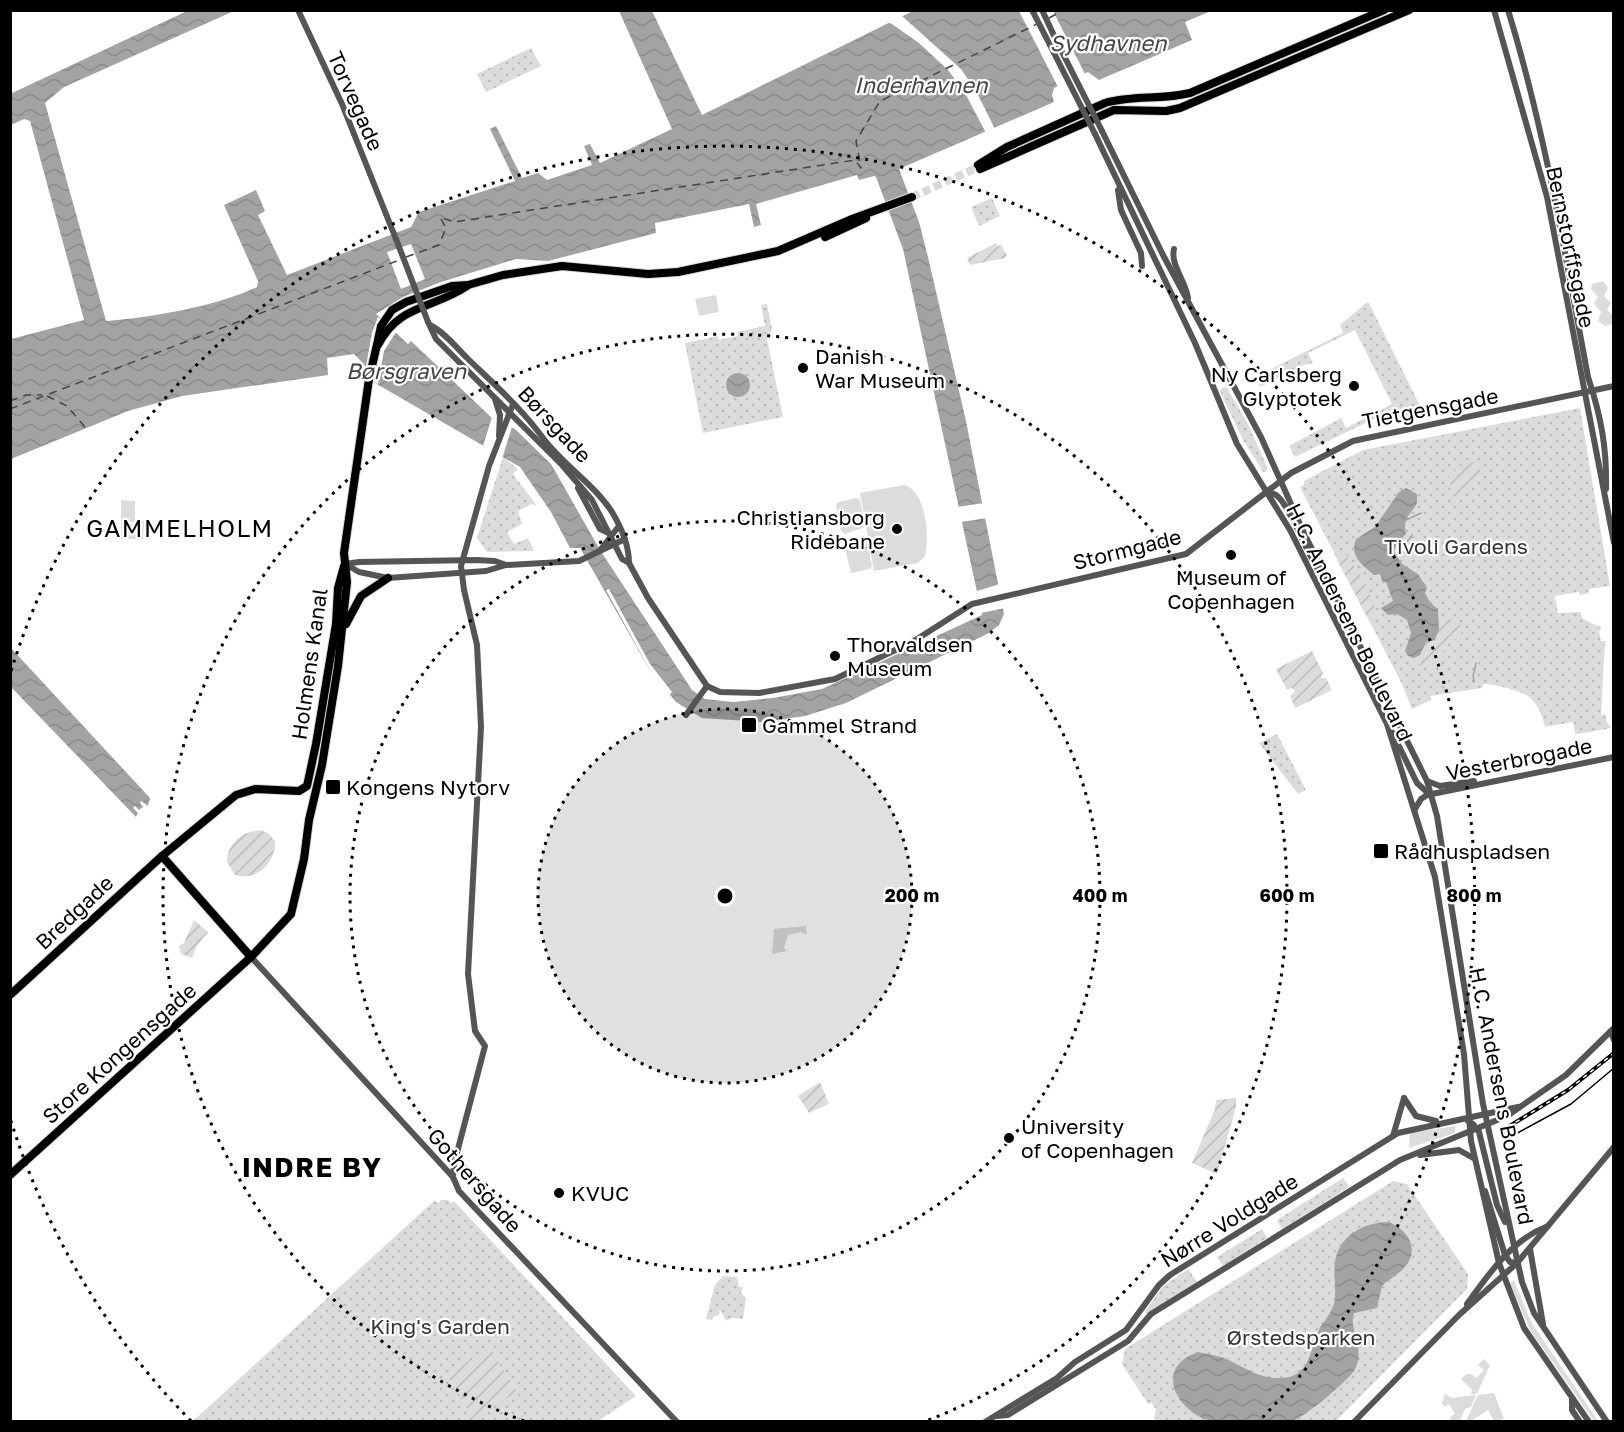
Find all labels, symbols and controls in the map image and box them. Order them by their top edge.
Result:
water label: Sydhavnen [1050,29,1168,56]
street label: Torvegade [323,47,389,155]
water label: Inderhavnen [855,71,989,98]
street label: Bernstorffsgade [1541,164,1601,330]
place label: Danish War Museum [815,343,945,393]
water label: Børsgraven [346,357,468,384]
marker: Danish War Museum [796,361,810,375]
place label: Ny Carlsberg Glyptotek [1211,361,1342,411]
marker: Ny Carlsberg Glyptotek [1347,379,1361,393]
street label: Børsgade [513,380,597,468]
street label: Tietgensgade [1360,382,1500,434]
street label: H.C. Andersens Boulevard [1281,499,1419,745]
place label: Christiansborg Ridebane [737,504,885,554]
district label: GAMMELHOLM [86,513,274,542]
marker: Christiansborg Ridebane [890,522,904,536]
street label: Stormgade [1070,523,1184,575]
park label: Tivoli Gardens [1384,533,1528,559]
marker: Museum of Copenhagen [1224,548,1238,562]
place label: Museum of Copenhagen [1167,564,1295,614]
street label: Holmens Kanal [285,586,333,742]
place label: Thorvaldsen Museum [847,631,973,681]
marker: Thorvaldsen Museum [828,649,842,663]
place label: Gammel Strand [762,712,917,738]
marker: Gammel Strand [740,716,758,734]
street label: Vesterbrogade [1444,732,1594,786]
place label: Kongens Nytorv [346,774,510,800]
marker: Kongens Nytorv [324,778,342,796]
place label: Rådhuspladsen [1394,838,1550,864]
marker: Rådhuspladsen [1372,842,1390,860]
street label: Bredgade [30,869,118,955]
text: 200 m [885,884,939,906]
text: 400 m [1073,884,1127,906]
text: 600 m [1259,884,1315,906]
text: 800 m [1446,884,1502,906]
centre of rings [715,886,735,906]
street label: H.C. Andersens Boulevard [1464,965,1540,1227]
street label: Store Kongensgade [37,977,201,1129]
place label: University of Copenhagen [1021,1113,1174,1163]
street label: Gothersgade [423,1122,527,1238]
marker: University of Copenhagen [1002,1131,1016,1145]
district label: INDRE BY [242,1151,382,1183]
street label: Nørre Voldgade [1156,1167,1302,1273]
place label: KVUC [571,1180,629,1206]
marker: KVUC [552,1186,566,1200]
park label: King's Garden [370,1313,510,1339]
park label: Ørstedsparken [1227,1324,1376,1350]

